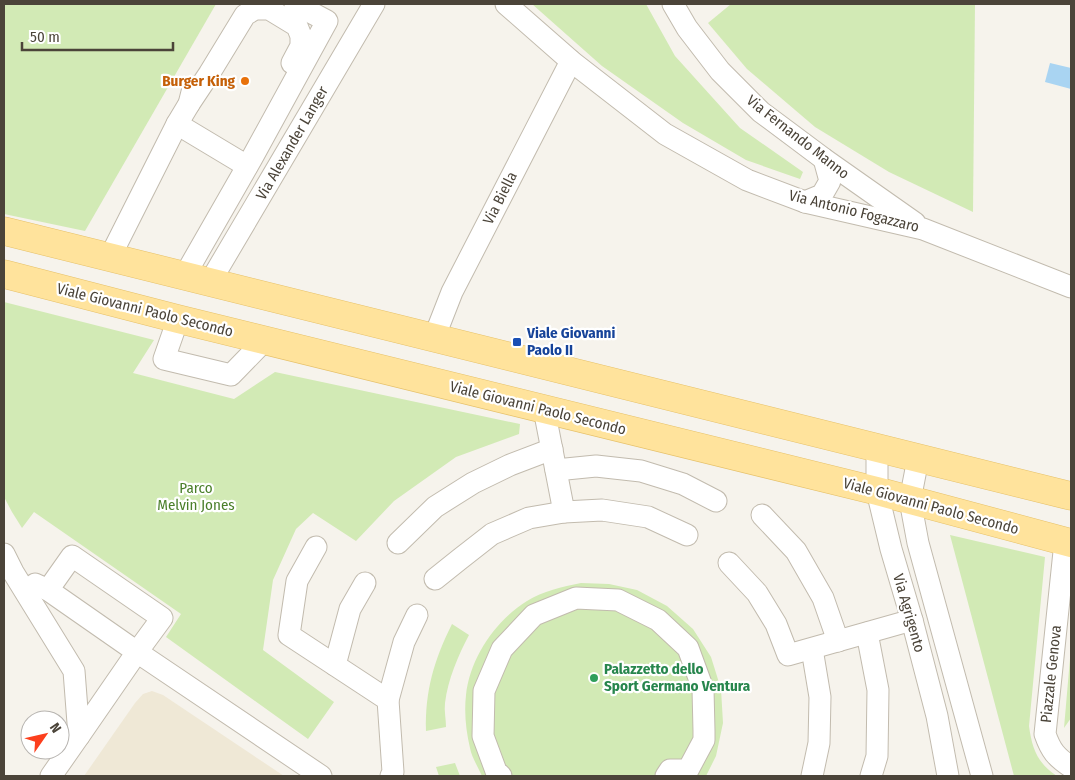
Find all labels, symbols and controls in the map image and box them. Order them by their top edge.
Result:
scale bar [22,20,174,52]
text: 50 m [30,28,60,46]
place label: Burger King [162,72,236,90]
marker: Burger King [239,75,251,87]
street label: Via Alexander Langer [252,82,332,203]
street label: Via Fernando Manno [743,91,853,183]
street label: Via Biella [479,169,521,227]
street label: Via Antonio Fogazzaro [787,186,921,236]
street label: Viale Giovanni Paolo Secondo [55,279,235,341]
place label: Viale Giovanni Paolo II [526,324,615,359]
marker: Viale Giovanni Paolo II [511,336,523,348]
street label: Viale Giovanni Paolo Secondo [448,377,628,439]
street label: Viale Giovanni Paolo Secondo [841,474,1021,538]
park label: Parco Melvin Jones [157,479,235,514]
street label: Via Agrigento [889,572,929,654]
street label: Piazzale Genova [1037,624,1065,724]
place label: Palazzetto dello Sport Germano Ventura [604,660,751,695]
marker: Palazzetto dello Sport Germano Ventura [588,672,600,684]
north arrow [20,710,70,760]
text: N [46,720,65,736]

